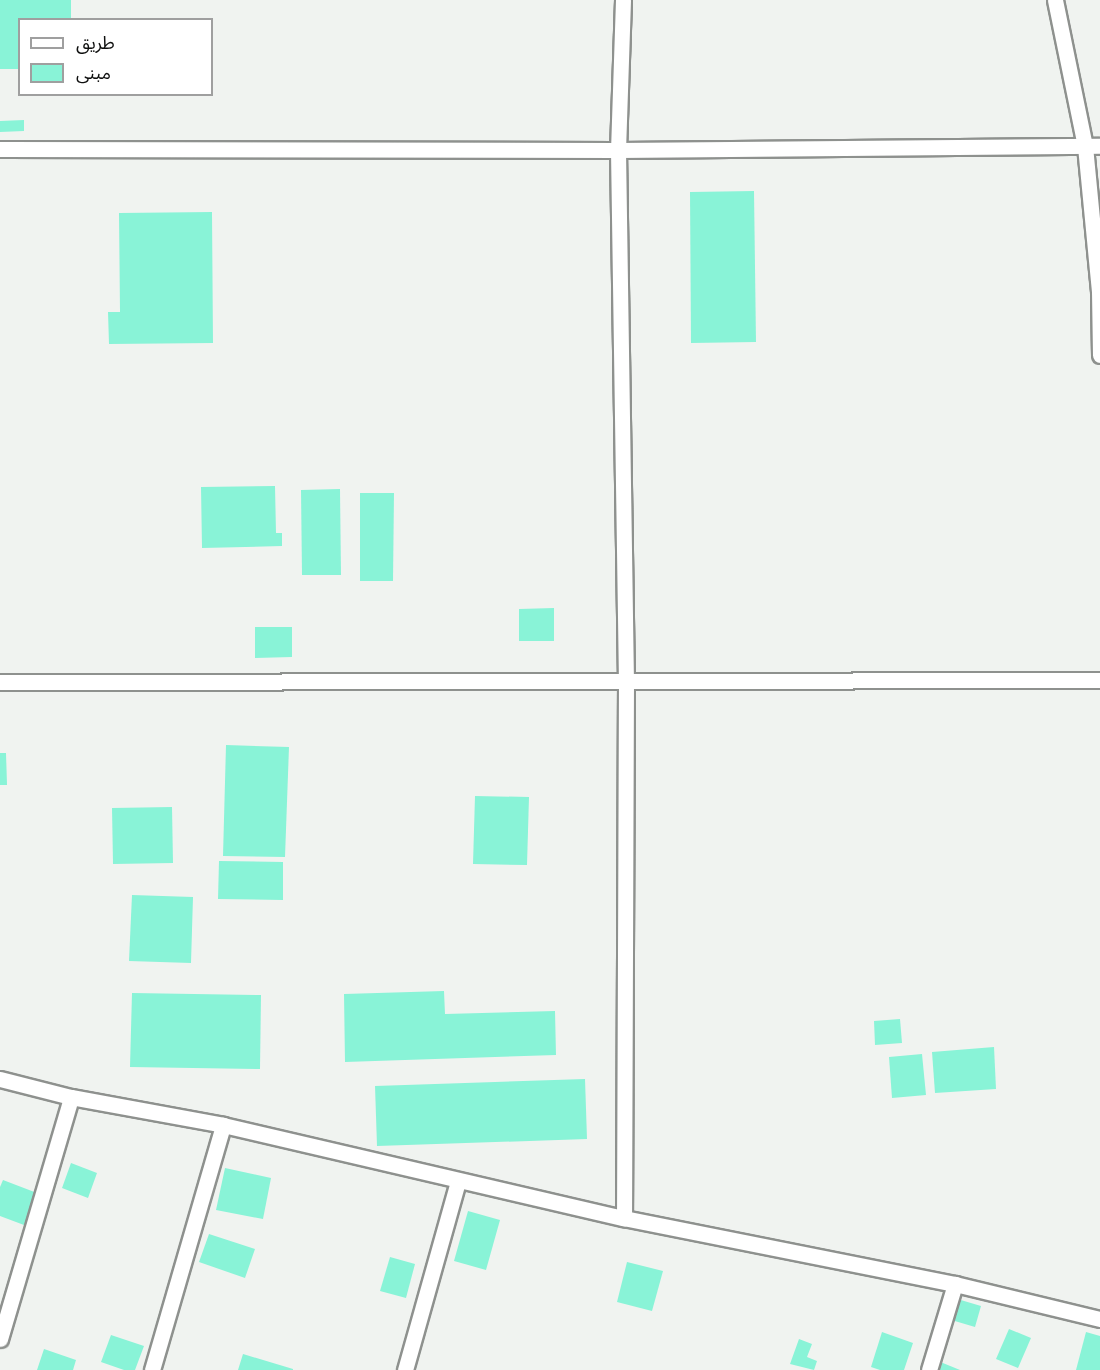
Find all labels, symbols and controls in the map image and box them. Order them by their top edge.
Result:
legend [18,18,213,96]
text: طريق [76,32,115,54]
text: مبنى [76,62,111,84]

